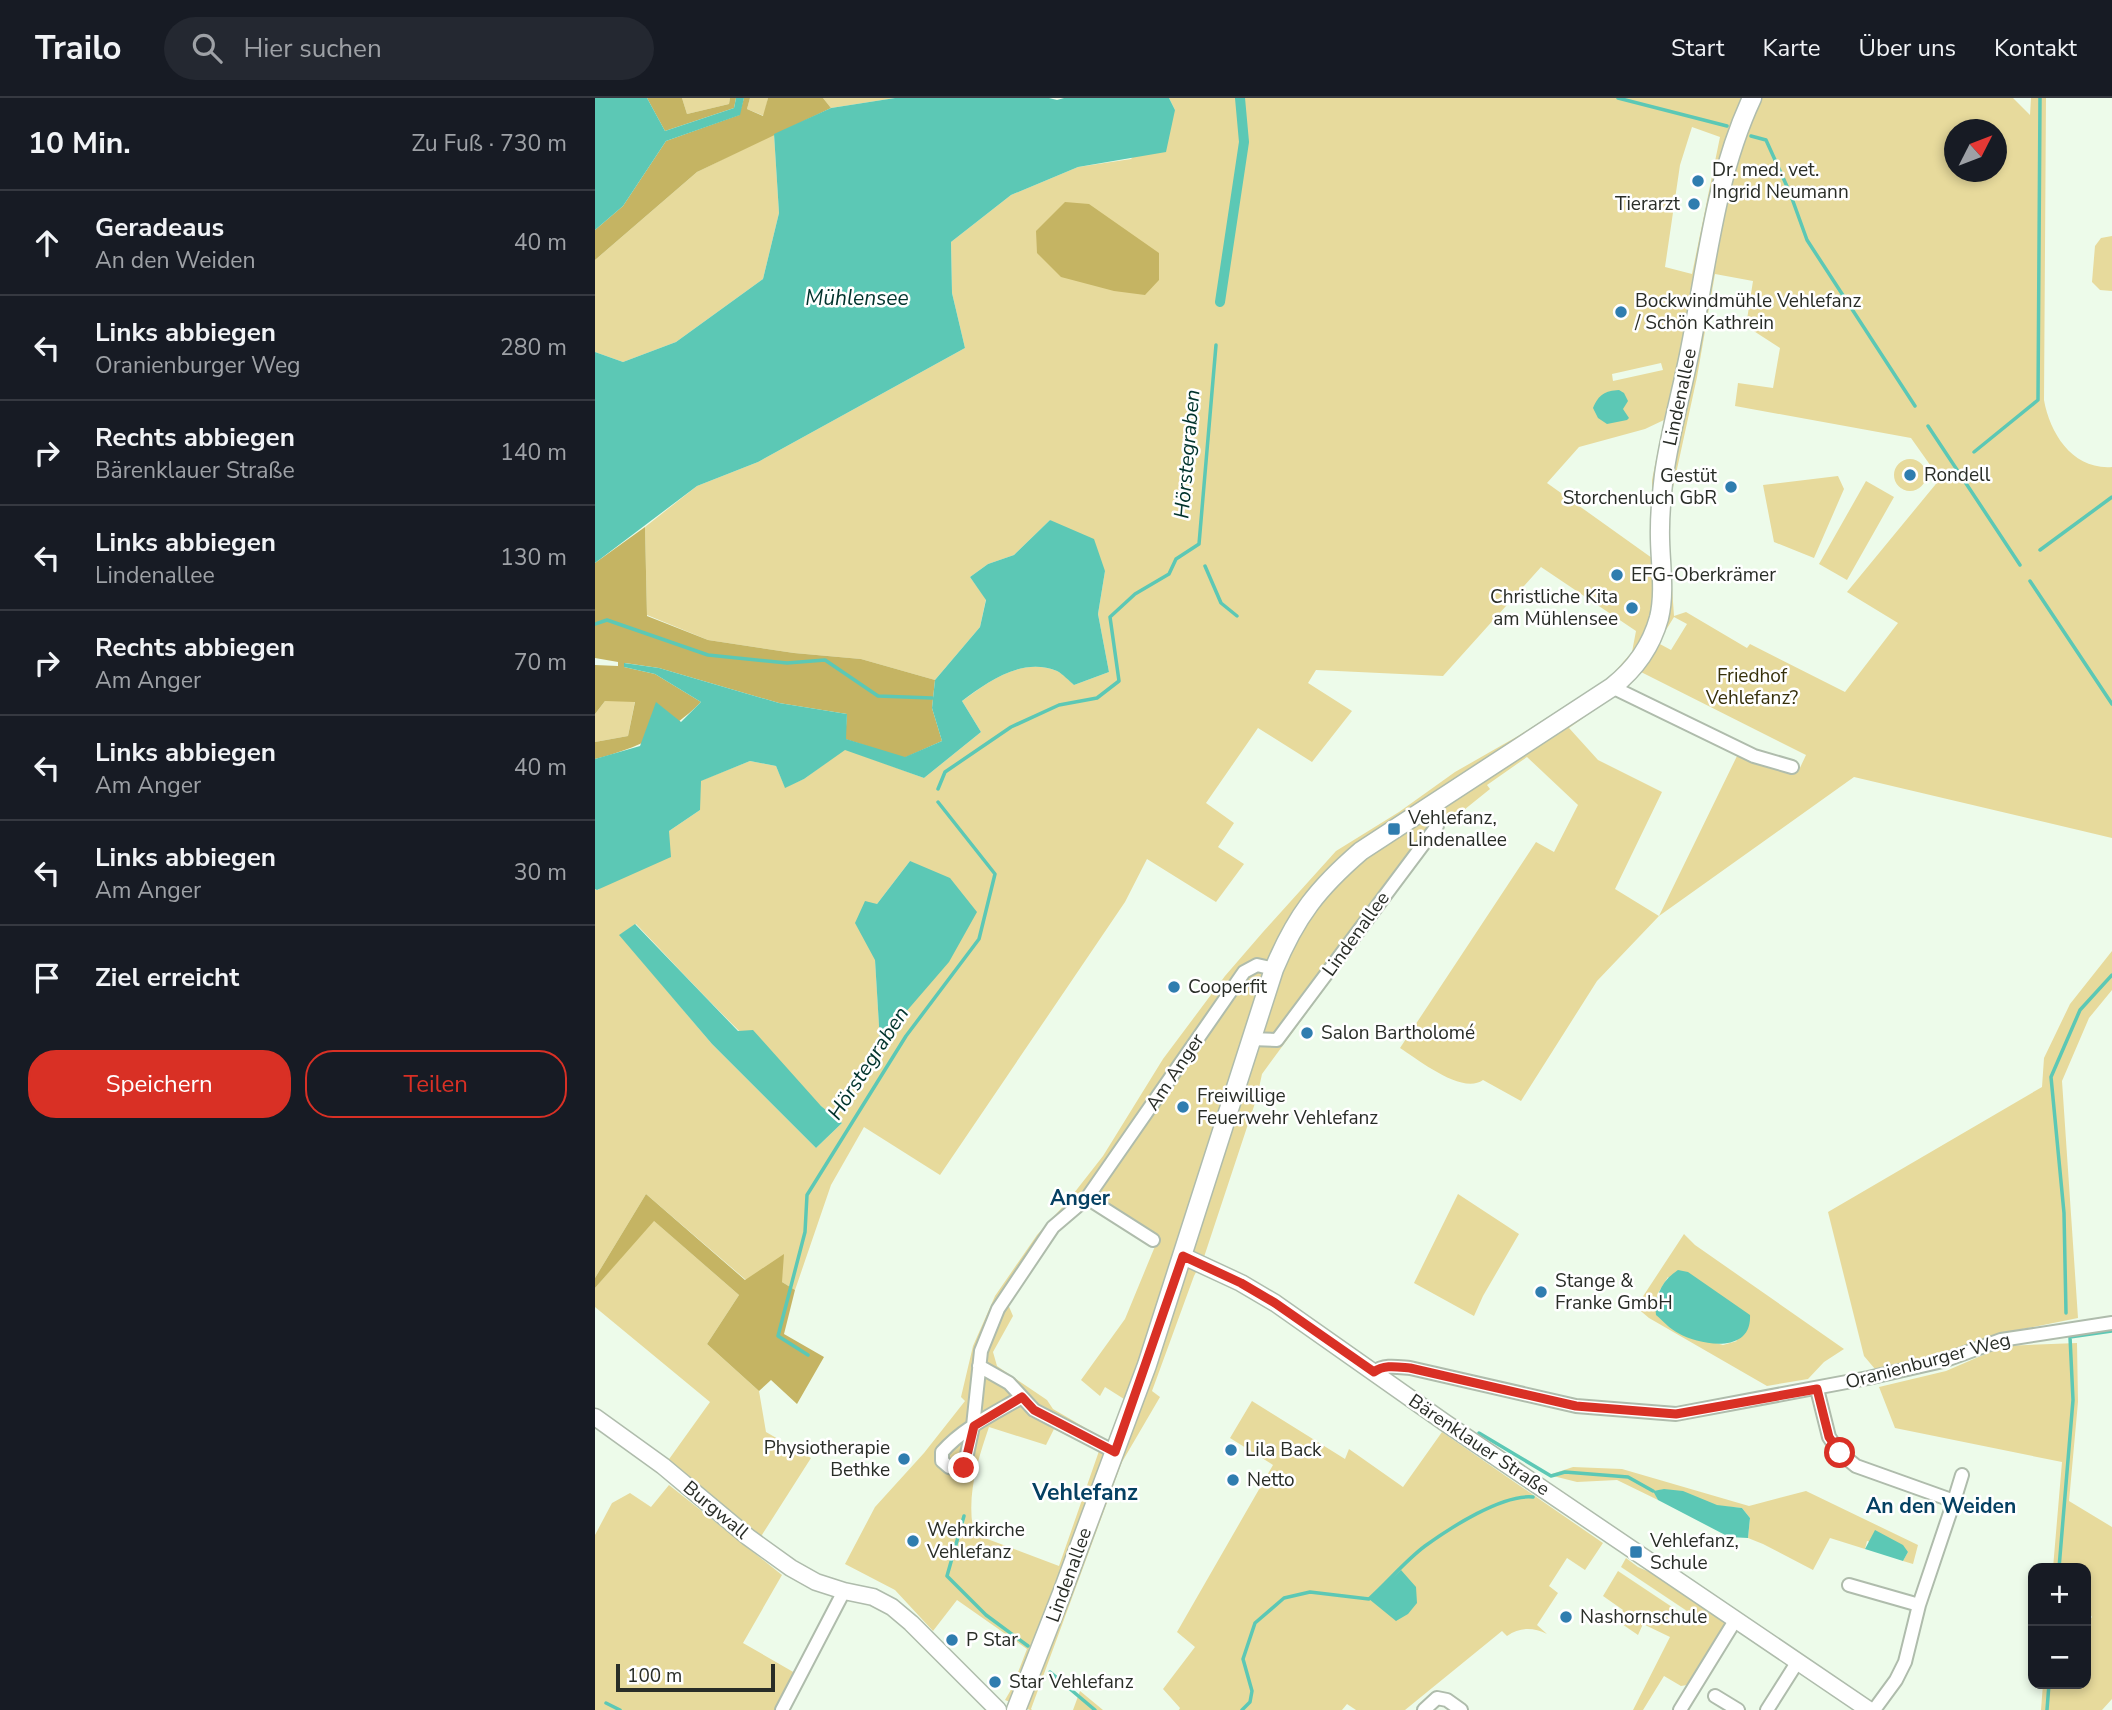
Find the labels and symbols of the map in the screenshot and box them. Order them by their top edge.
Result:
north arrow [1944,119,2007,182]
place label: Dr. med. vet. Ingrid Neumann [1712,157,1849,205]
marker: Dr. med. vet. Ingrid Neumann [1690,173,1706,189]
place label: Tierarzt [1615,191,1680,217]
marker: Tierarzt [1686,196,1702,212]
water label: Mühlensee [805,284,909,312]
place label: Bockwindmühle Vehlefanz / Schön Kathrein [1634,288,1861,336]
marker: Bockwindmühle Vehlefanz / Schön Kathrein [1613,304,1629,320]
street label: Lindenallee [1657,346,1703,448]
water label: Hörstegraben [1167,388,1207,520]
place label: Rondell [1924,462,1991,488]
place label: Gestüt Storchenluch GbR [1563,463,1717,511]
marker: Rondell [1902,467,1918,483]
marker: Gestüt Storchenluch GbR [1723,479,1739,495]
place label: EFG-Oberkrämer [1631,562,1776,588]
marker: EFG-Oberkrämer [1609,567,1625,583]
place label: Christliche Kita am Mühlensee [1490,584,1618,632]
marker: Christliche Kita am Mühlensee [1624,600,1640,616]
park label: Friedhof Vehlefanz? [1705,663,1798,711]
place label: Vehlefanz, Lindenallee [1407,805,1507,853]
marker: Vehlefanz, Lindenallee [1386,821,1402,837]
street label: Lindenallee [1316,886,1396,982]
place label: Cooperfit [1188,974,1267,1000]
marker: Cooperfit [1166,979,1182,995]
water label: Hörstegraben [821,1001,915,1125]
place label: Salon Bartholomé [1321,1020,1475,1046]
marker: Salon Bartholomé [1299,1025,1315,1041]
street label: Am Anger [1140,1028,1210,1116]
place label: Freiwillige Feuerwehr Vehlefanz [1197,1083,1378,1131]
marker: Freiwillige Feuerwehr Vehlefanz [1175,1099,1191,1115]
district label: Anger [1050,1184,1111,1212]
place label: Stange & Franke GmbH [1555,1268,1673,1316]
marker: Stange & Franke GmbH [1533,1284,1549,1300]
street label: Oranienburger Weg [1843,1326,2013,1396]
street label: Bärenklauer Straße [1403,1388,1555,1502]
place label: Physiotherapie Bethke [764,1435,890,1483]
place label: Lila Back [1245,1437,1322,1463]
route start [1824,1437,1855,1468]
marker: Lila Back [1223,1442,1239,1458]
marker: Physiotherapie Bethke [896,1451,912,1467]
route end [948,1452,979,1483]
place label: Netto [1247,1467,1295,1493]
marker: Netto [1225,1472,1241,1488]
street label: Burgwall [678,1475,755,1545]
district label: Vehlefanz [1031,1477,1138,1508]
district label: An den Weiden [1866,1492,2016,1520]
place label: Wehrkirche Vehlefanz [926,1517,1025,1565]
street label: Lindenallee [1040,1524,1098,1626]
place label: Vehlefanz, Schule [1649,1528,1739,1576]
marker: Wehrkirche Vehlefanz [905,1533,921,1549]
marker: Vehlefanz, Schule [1628,1544,1644,1560]
place label: Nashornschule [1580,1604,1707,1630]
marker: Nashornschule [1558,1609,1574,1625]
place label: P Star [966,1627,1018,1653]
marker: P Star [944,1632,960,1648]
scale bar [616,1661,775,1693]
place label: Star Vehlefanz [1009,1669,1134,1695]
marker: Star Vehlefanz [987,1674,1003,1690]

